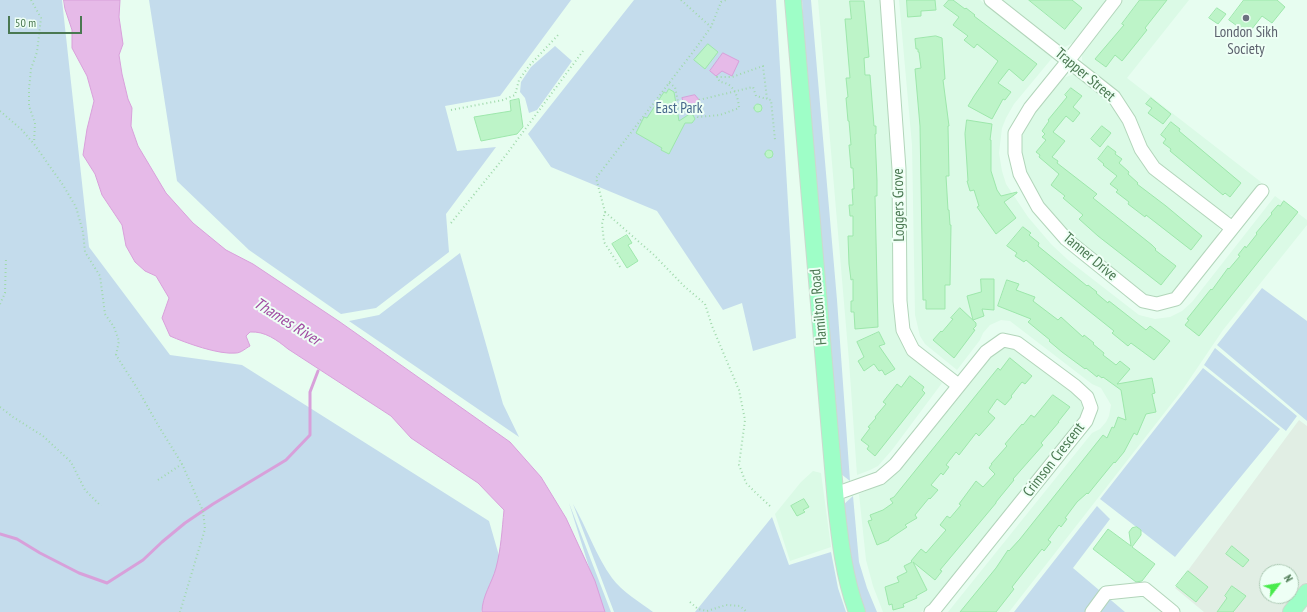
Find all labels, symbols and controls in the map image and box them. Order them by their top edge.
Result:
scale bar [10,8,84,34]
marker: London Sikh Society [1241,13,1251,23]
text: 50 m [15,15,36,30]
place label: London Sikh Society [1214,24,1278,59]
street label: Trapper Street [1051,45,1119,105]
park label: East Park [655,100,703,118]
street label: Loggers Grove [889,168,909,242]
street label: Tanner Drive [1059,229,1121,285]
street label: Hamilton Road [807,268,831,346]
water label: Thames River [250,294,324,350]
street label: Crimson Crescent [1019,419,1089,501]
north arrow [1259,564,1299,604]
text: N [1281,572,1296,584]

